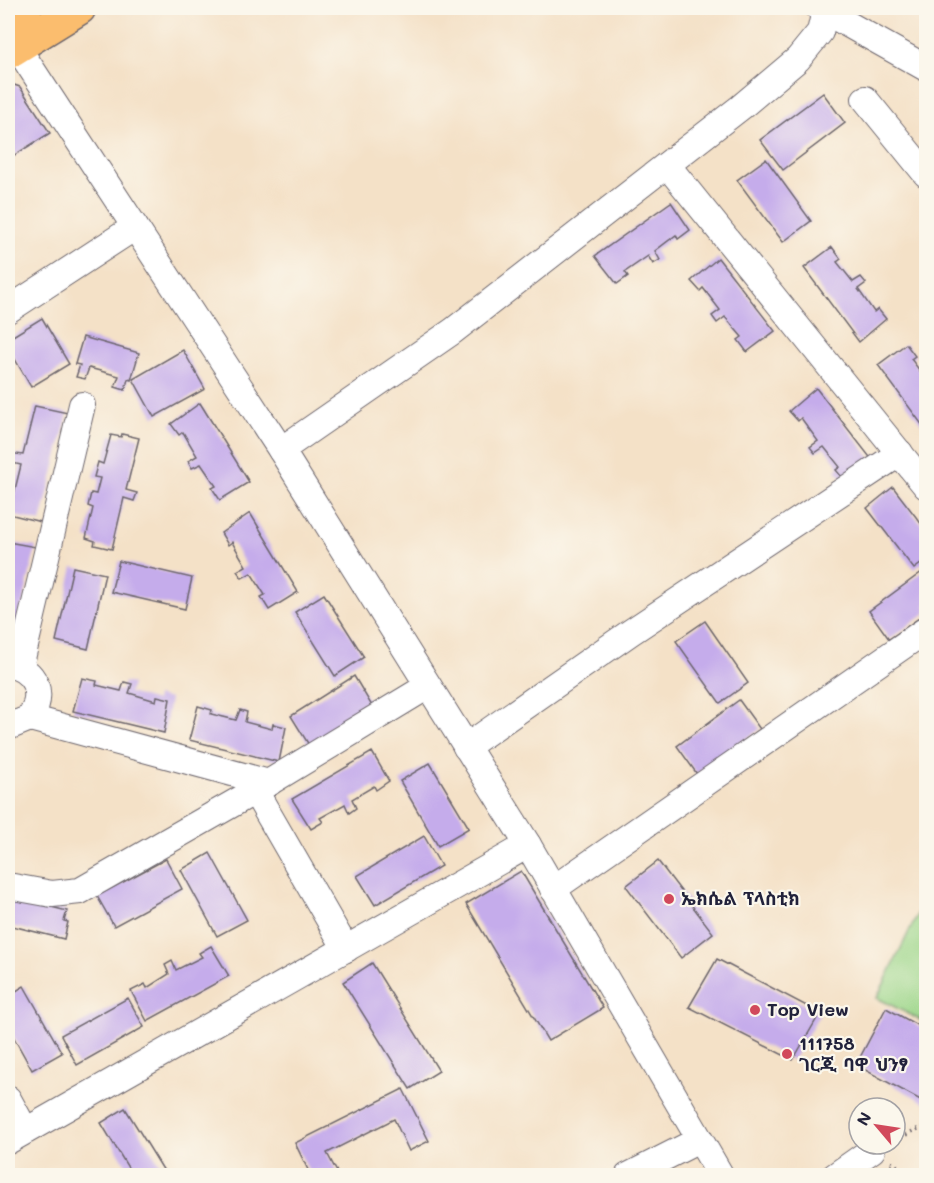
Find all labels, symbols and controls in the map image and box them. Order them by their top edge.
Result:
place label: ኤክሴል ፕላስቲክ [681,886,800,910]
marker: ኤክሴል ፕላስቲክ [662,892,676,906]
place label: Top View [767,997,849,1021]
marker: Top View [748,1003,762,1017]
place label: 111758 ገርጂ ባዋ ህንፃ [799,1031,908,1076]
marker: 111758 ገርጂ ባዋ ህንፃ [780,1047,794,1061]
north arrow [847,1096,907,1156]
text: N [851,1108,876,1129]

